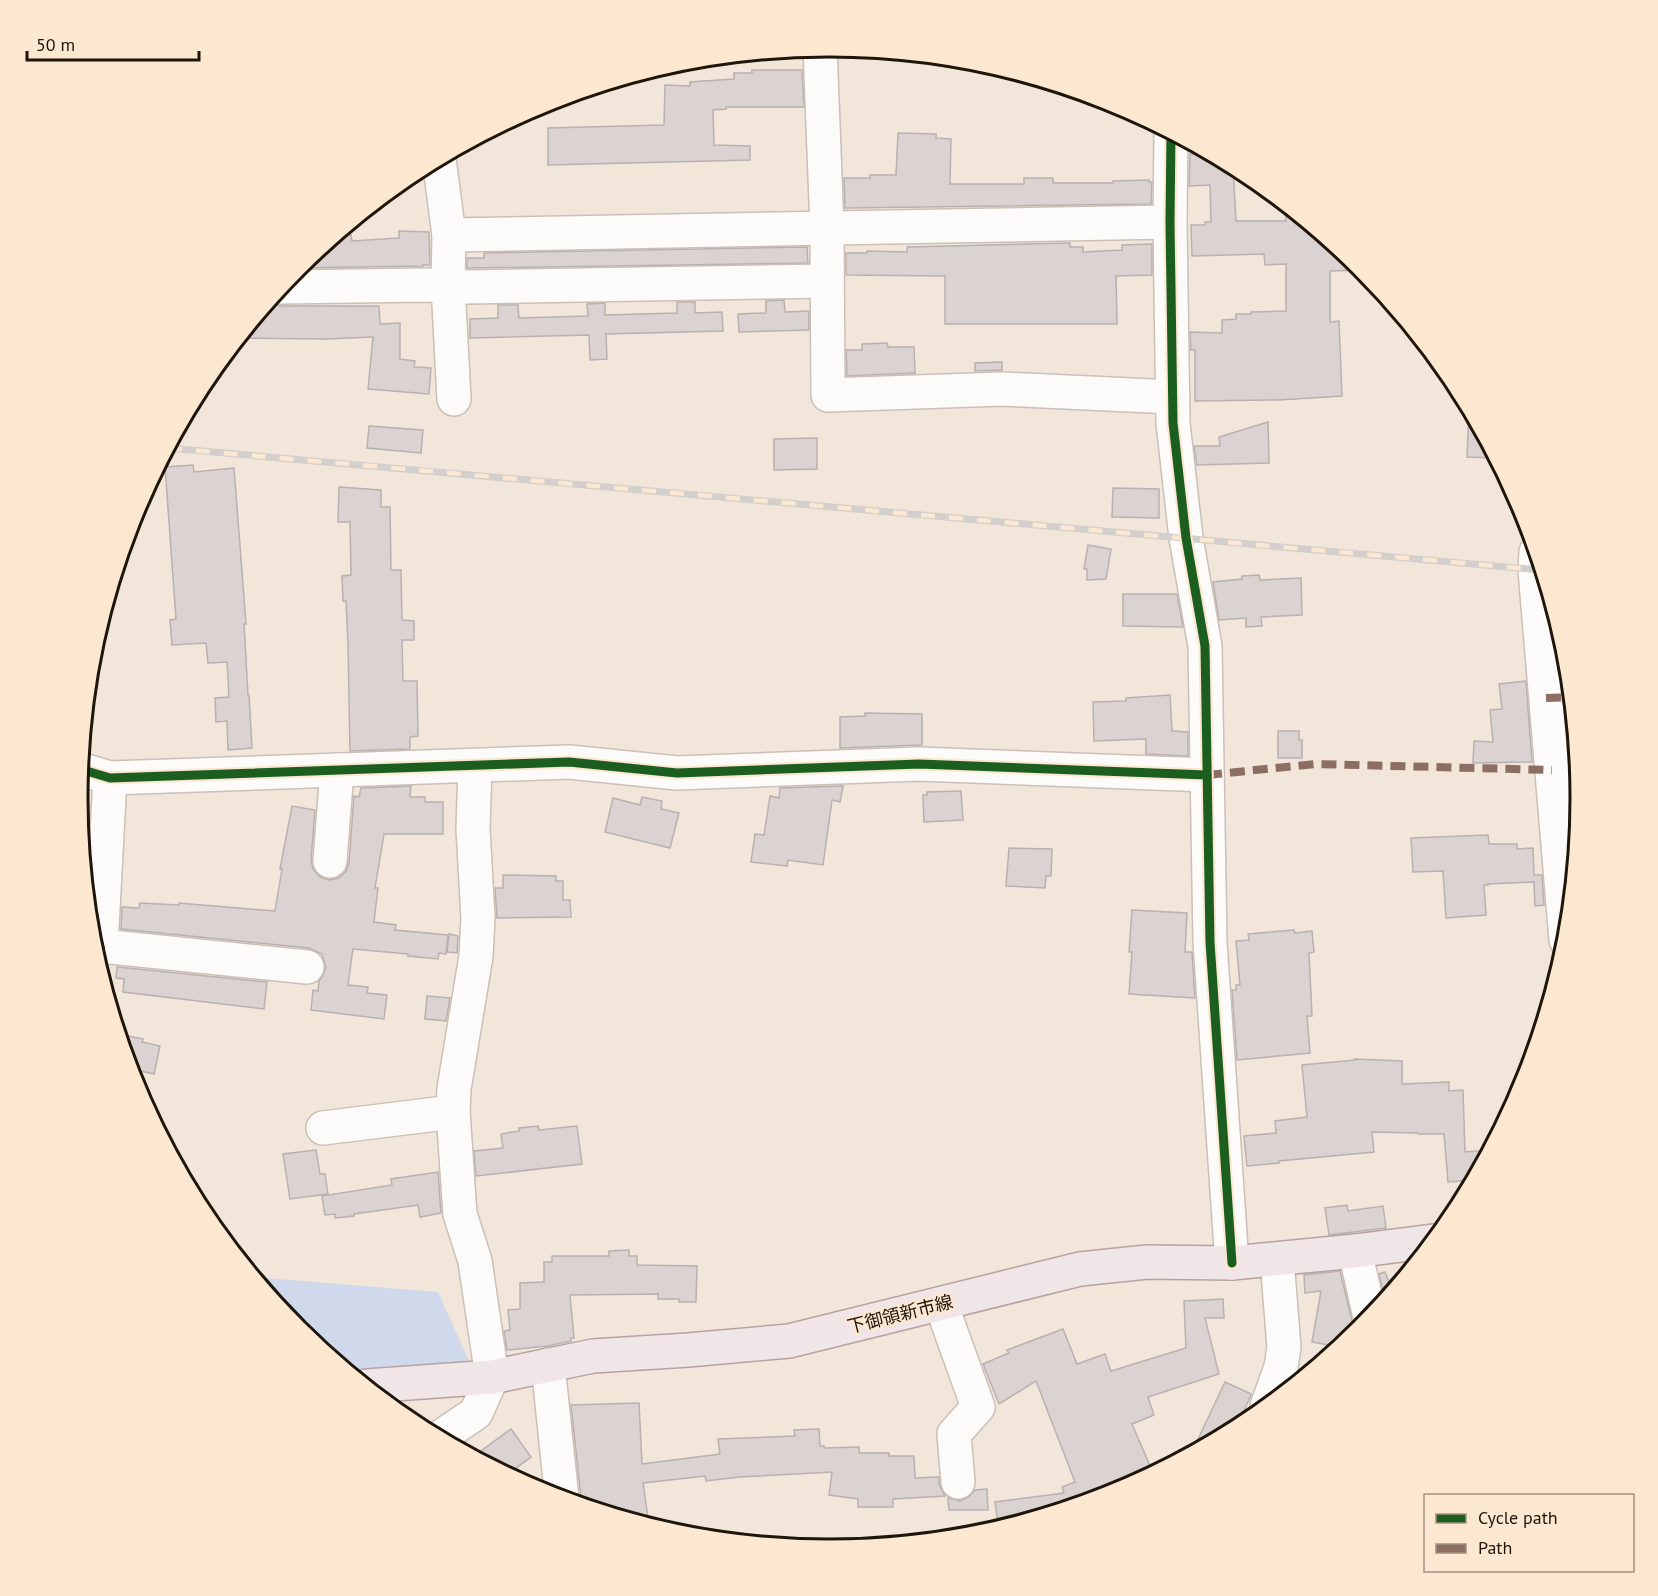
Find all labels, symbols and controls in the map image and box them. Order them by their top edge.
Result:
scale bar [27,24,200,62]
text: 50 m [36,33,75,56]
street label: 下御領新市線 [845,1290,955,1338]
legend [1424,1494,1634,1572]
text: Cycle path [1478,1506,1558,1529]
text: Path [1478,1536,1512,1559]

